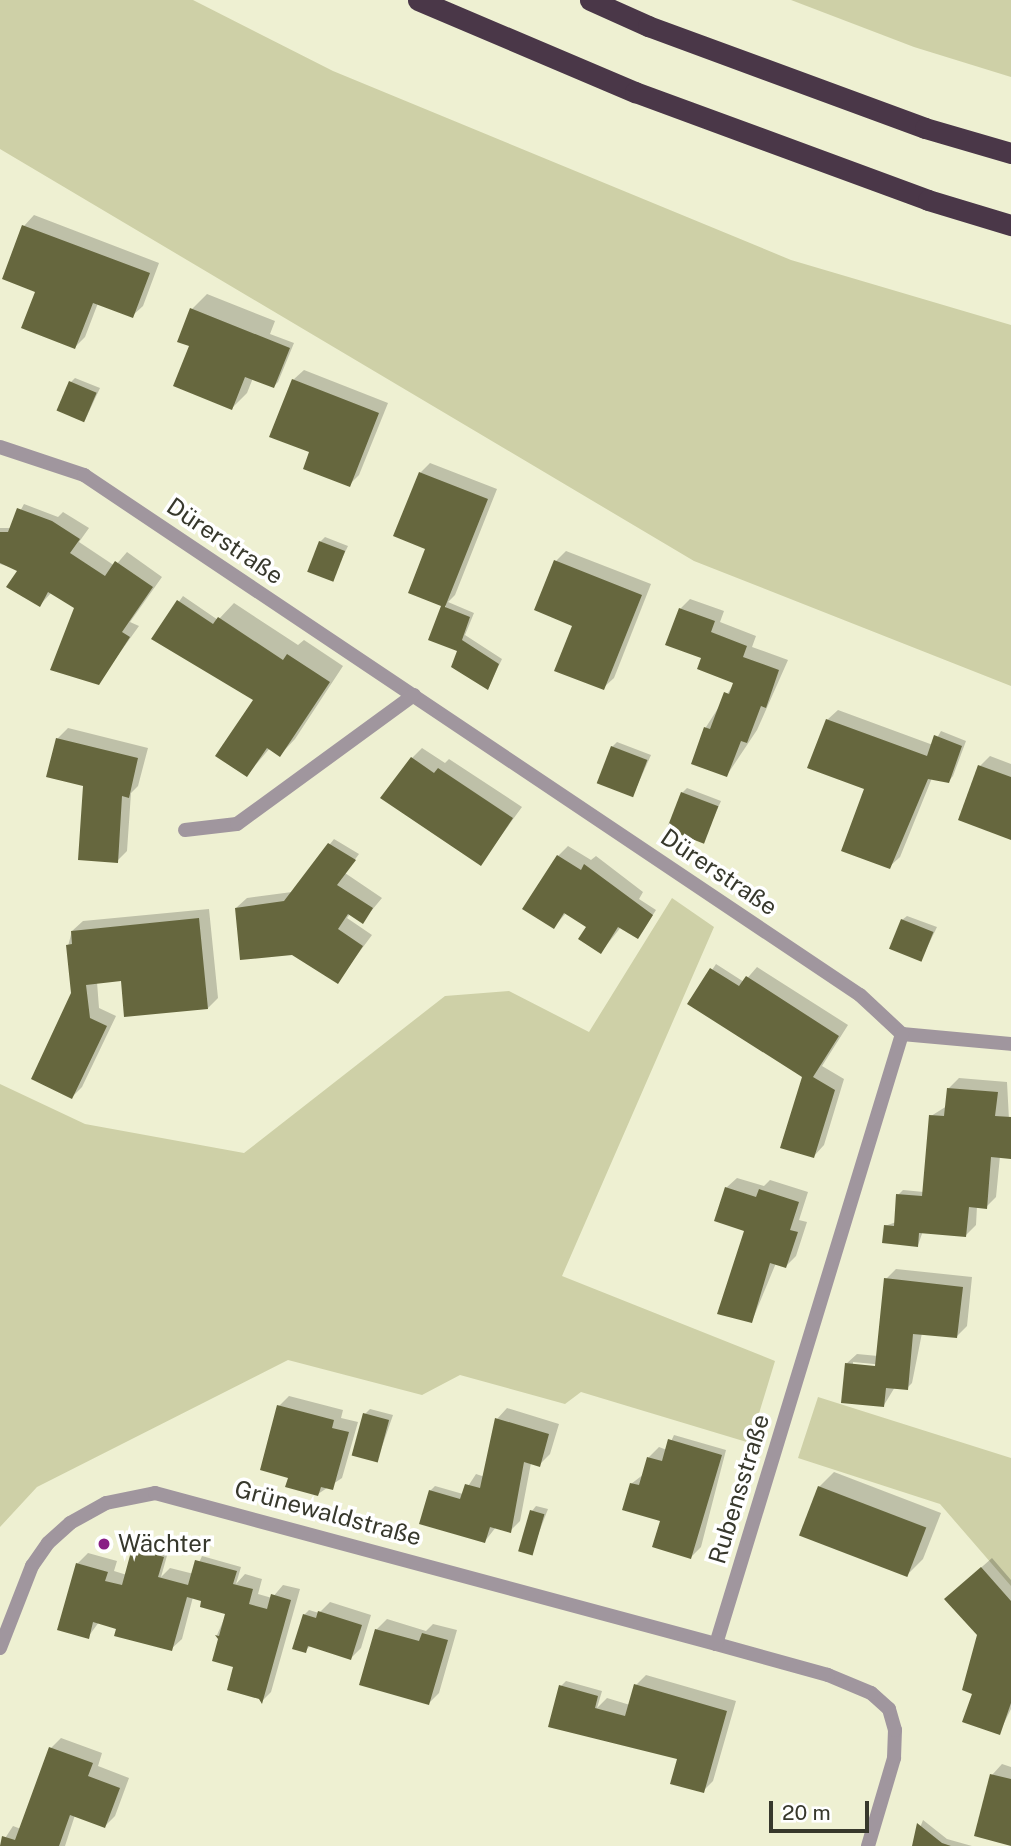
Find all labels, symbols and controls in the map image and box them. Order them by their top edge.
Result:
street label: Dürerstraße [161,492,289,590]
street label: Dürerstraße [655,823,783,921]
street label: Rubensstraße [703,1411,775,1567]
street label: Grünewaldstraße [231,1474,425,1552]
place label: Wächter [118,1530,211,1558]
marker: Wächter [96,1536,112,1552]
scale bar [773,1786,873,1830]
text: 20 m [782,1800,831,1825]

